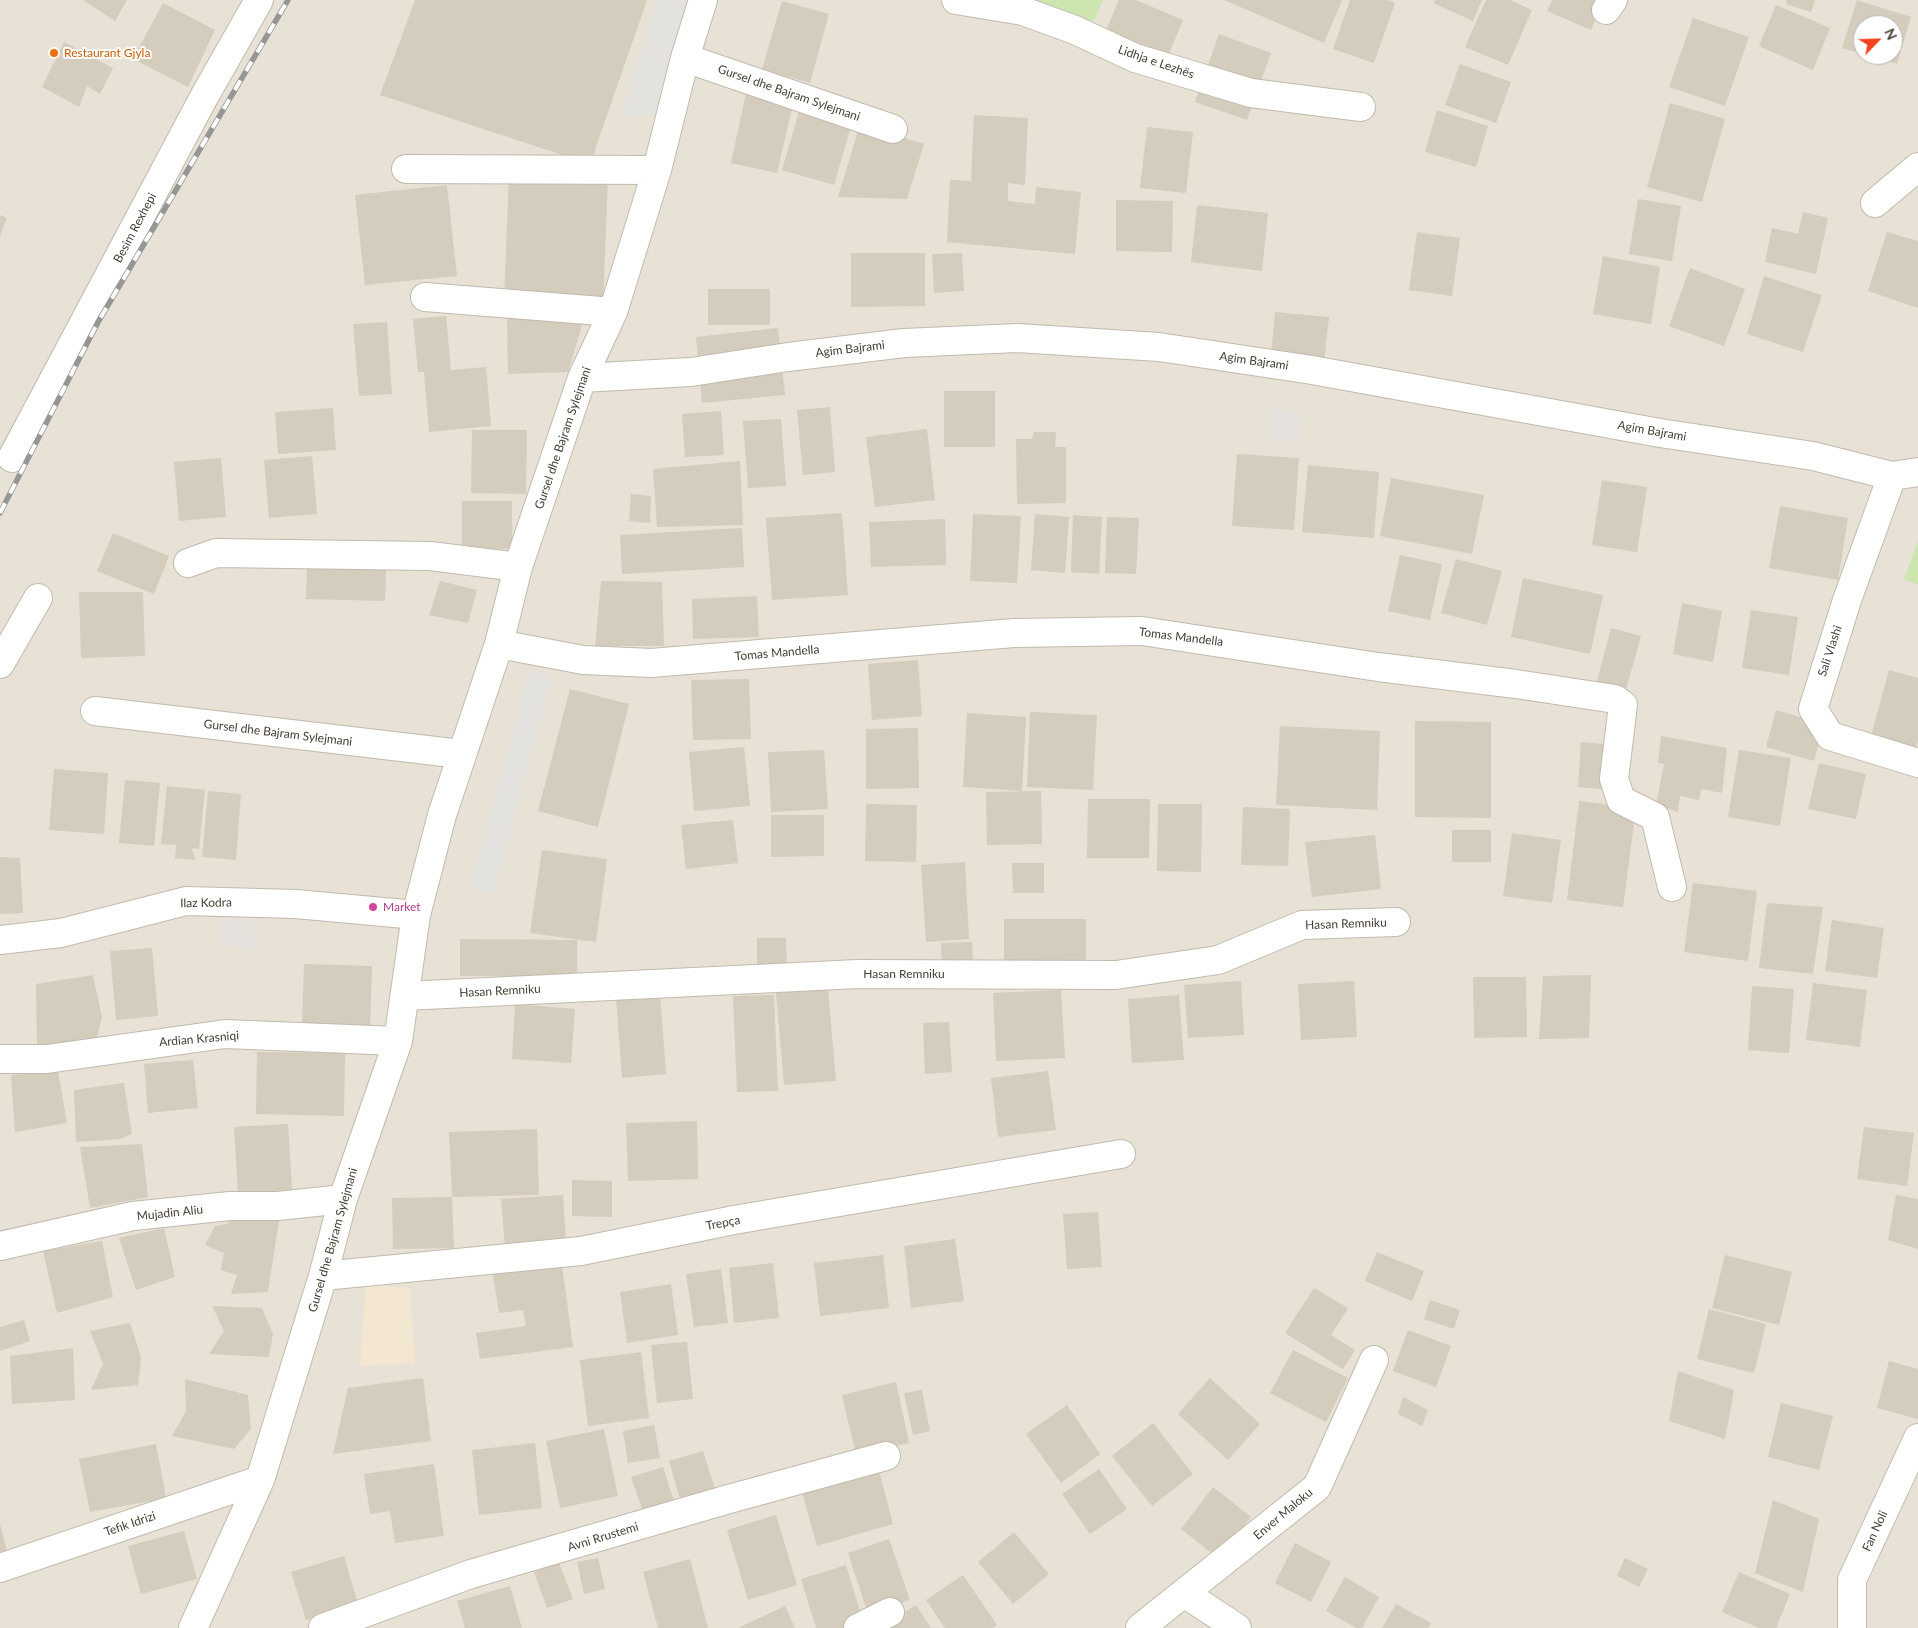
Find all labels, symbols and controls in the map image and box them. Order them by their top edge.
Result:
north arrow [1853,15,1903,65]
text: N [1881,26,1901,42]
street label: Lidhja e Lezhës [1116,42,1196,82]
place label: Restaurant Gjyla [64,46,150,60]
marker: Restaurant Gjyla [48,47,60,59]
street label: Gursel dhe Bajram Sylejmani [716,62,862,124]
street label: Besim Rexhepi [111,191,159,265]
street label: Agim Bajrami [815,338,885,360]
street label: Agim Bajrami [1218,349,1290,373]
street label: Gursel dhe Bajram Sylejmani [532,365,594,511]
street label: Agim Bajrami [1616,418,1688,444]
street label: Sali Vlashi [1815,624,1845,678]
street label: Tomas Mandella [1138,625,1224,649]
street label: Tomas Mandella [734,642,820,664]
street label: Gursel dhe Bajram Sylejmani [203,717,353,749]
street label: Ilaz Kodra [180,895,232,911]
place label: Market [383,900,421,914]
marker: Market [367,901,379,913]
street label: Hasan Remniku [1305,915,1387,933]
street label: Hasan Remniku [863,967,945,981]
street label: Hasan Remniku [459,982,541,1000]
street label: Ardian Krasniqi [158,1028,240,1050]
street label: Gursel dhe Bajram Sylejmani [305,1166,361,1314]
street label: Mujadin Aliu [136,1202,204,1224]
street label: Trepça [705,1213,741,1233]
street label: Enver Maloku [1251,1485,1315,1543]
street label: Fan Noli [1859,1508,1891,1554]
street label: Tefik Idrizi [102,1509,158,1539]
street label: Avni Rrustemi [566,1519,640,1555]

